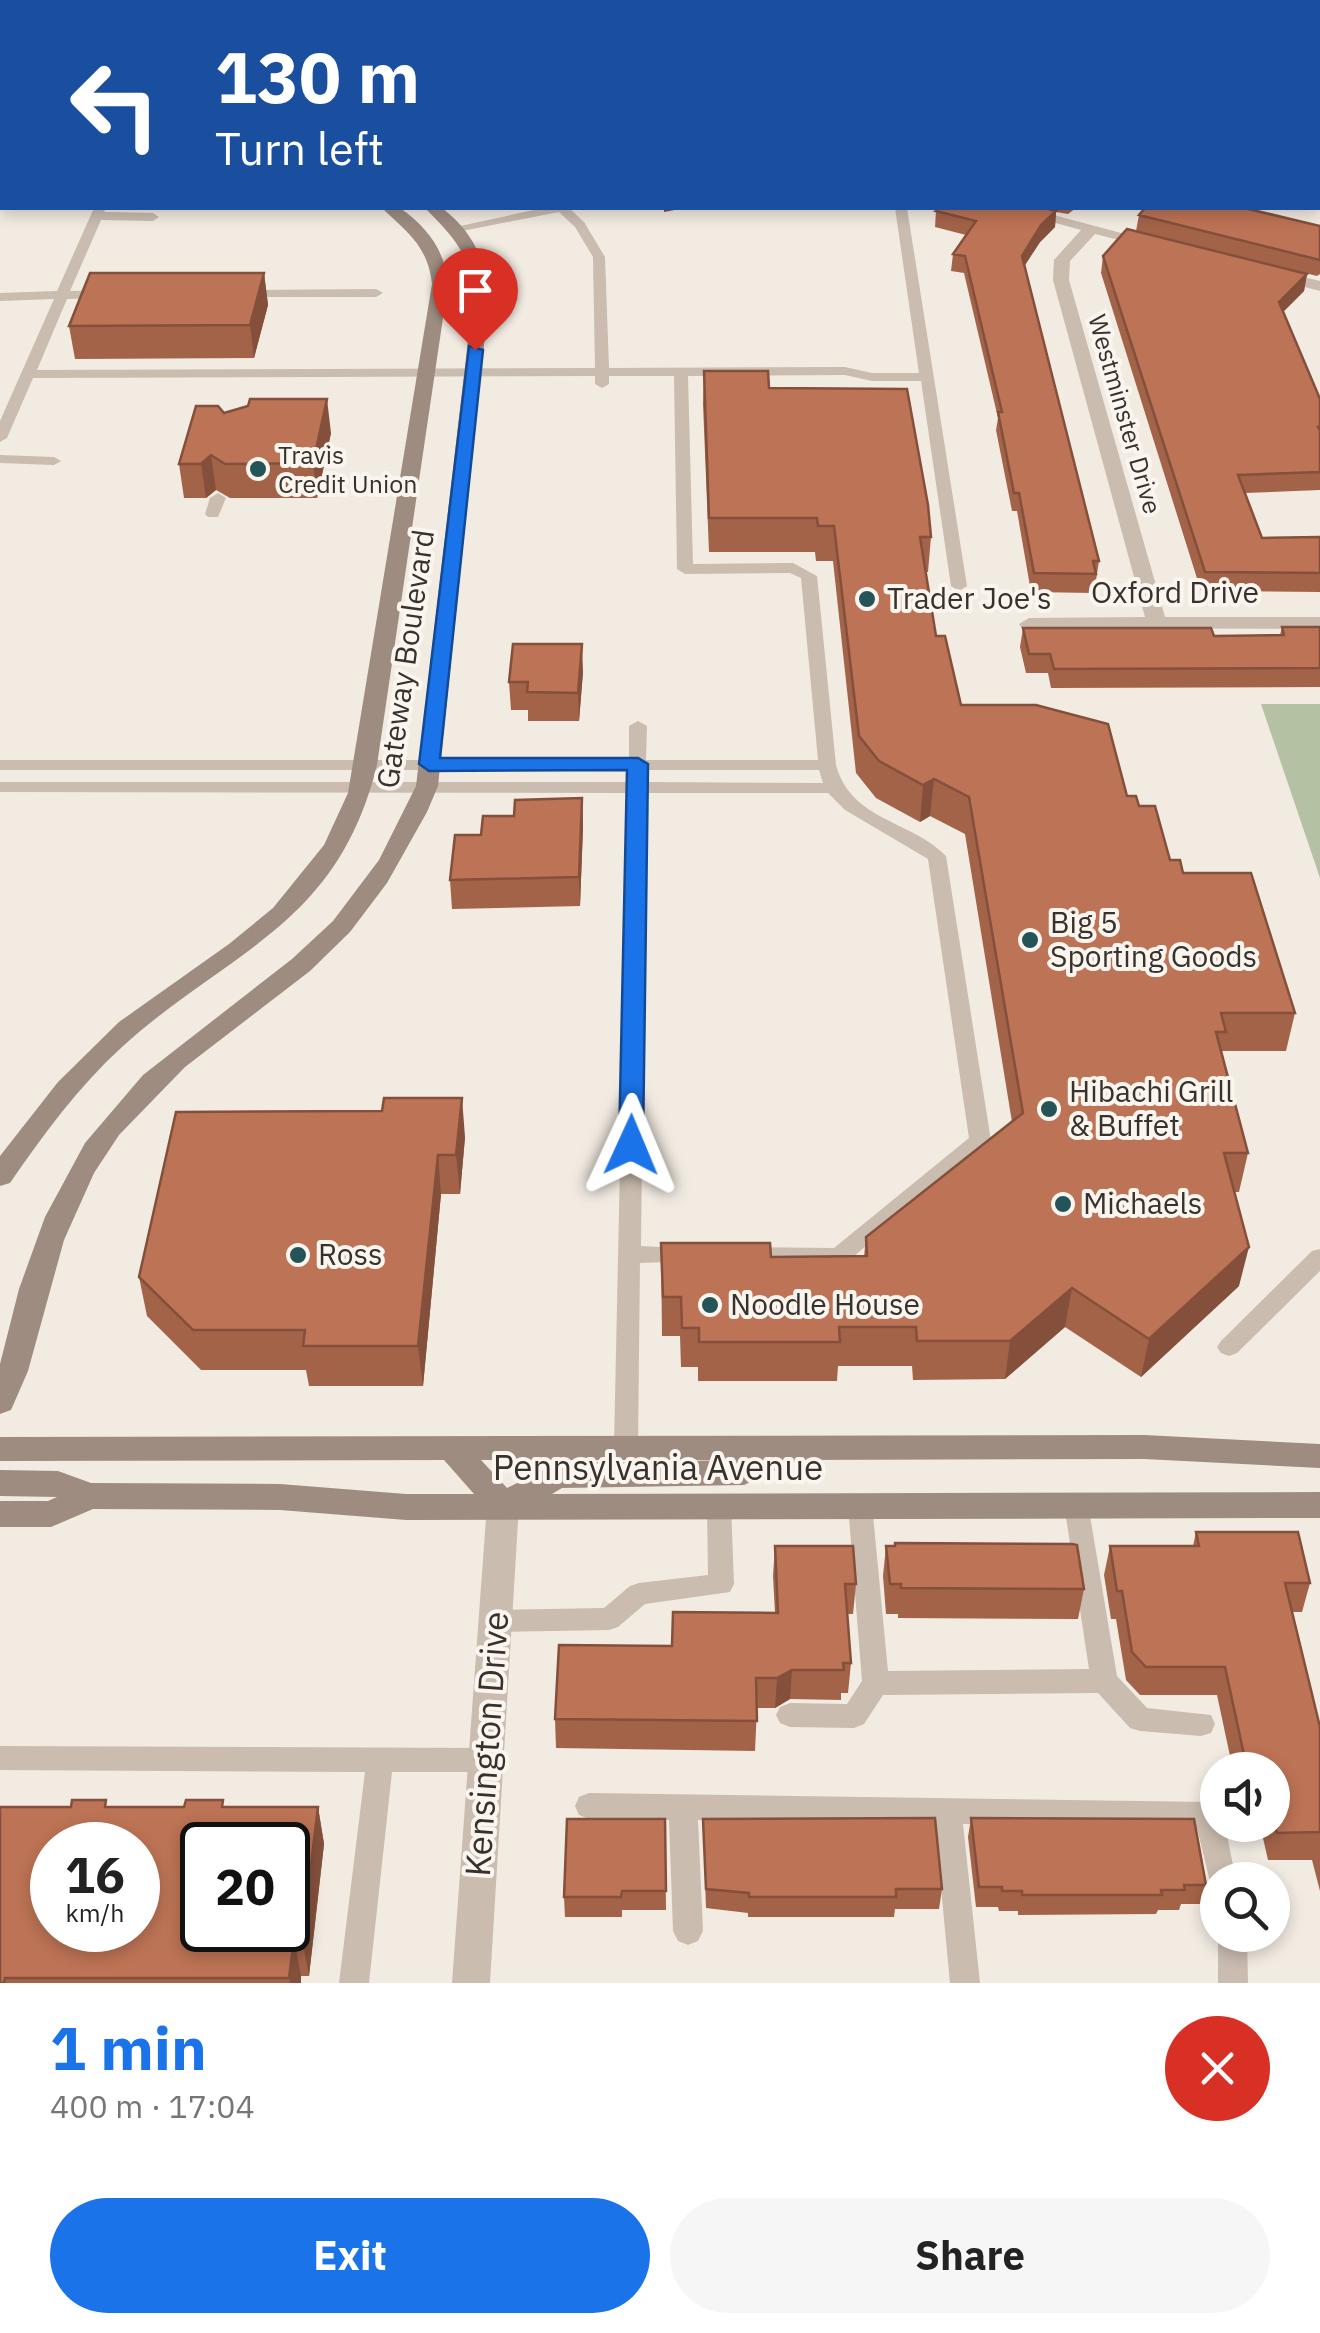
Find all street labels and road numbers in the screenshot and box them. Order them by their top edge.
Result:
street label: Westminster Drive [1081,310,1170,518]
street label: Gateway Boulevard [367,527,442,791]
street label: Oxford Drive [1091,572,1259,611]
street label: Pennsylvania Avenue [493,1444,823,1490]
street label: Kensington Drive [454,1610,518,1878]

